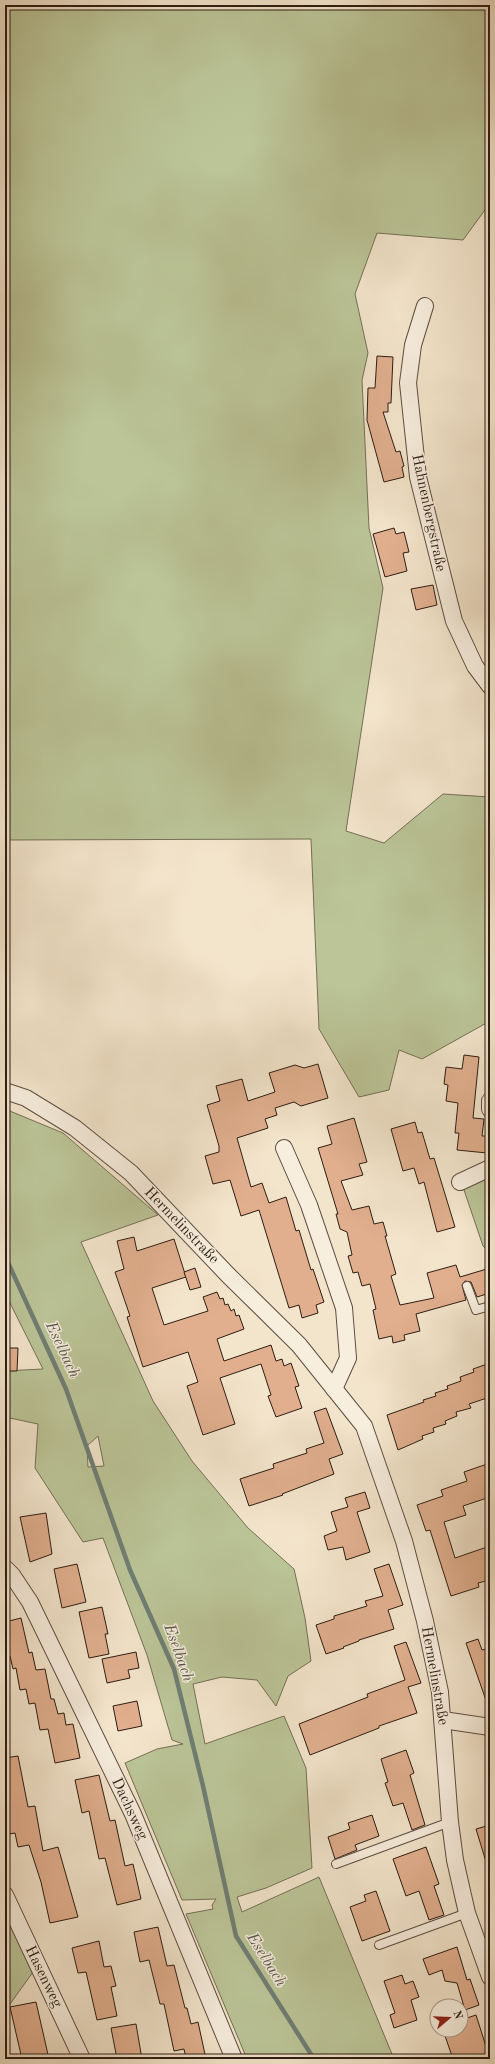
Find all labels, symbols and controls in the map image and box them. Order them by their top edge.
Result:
street label: Hahnenbergstraße [408,453,448,573]
street label: Hermelinstraße [141,1185,221,1267]
water label: Eselbach [42,1318,82,1381]
water label: Eselbach [160,1621,196,1684]
street label: Hermelinstraße [418,1625,450,1727]
street label: Dachsweg [108,1776,150,1842]
water label: Eselbach [243,1929,289,1990]
street label: Hasenweg [22,1944,64,2010]
north arrow [429,1998,469,2038]
text: N [450,2009,464,2022]

